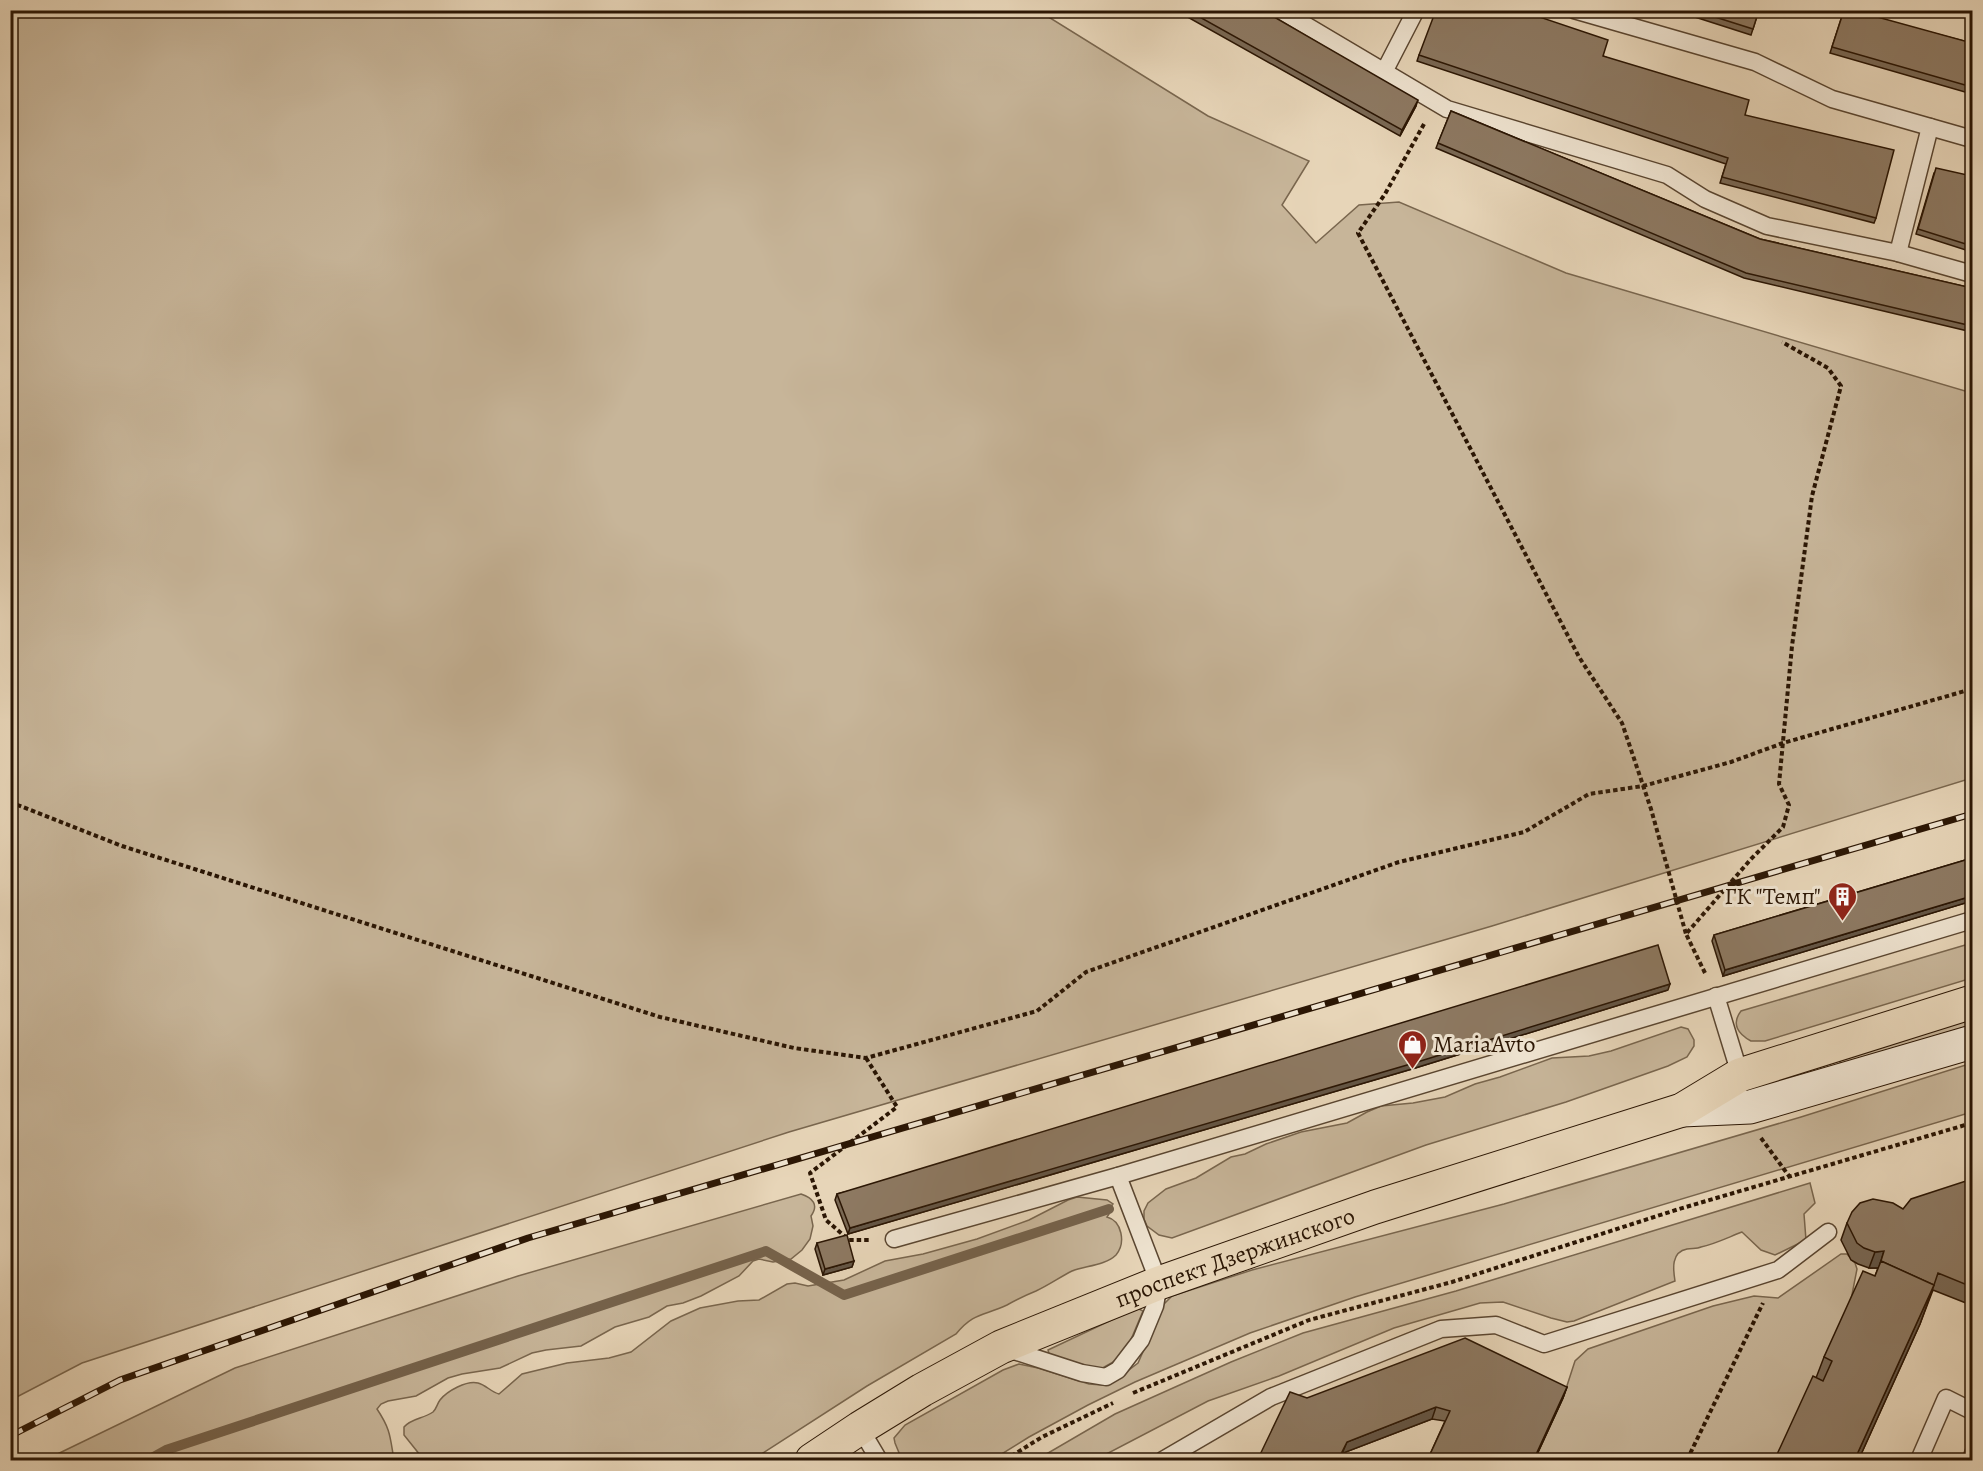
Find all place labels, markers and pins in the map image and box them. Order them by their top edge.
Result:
place label: ГК "Темп" [1724,880,1821,912]
building icon: ГК "Темп" [1826,880,1858,922]
shop icon: MariaAvto [1396,1028,1428,1070]
place label: MariaAvto [1433,1028,1536,1060]

